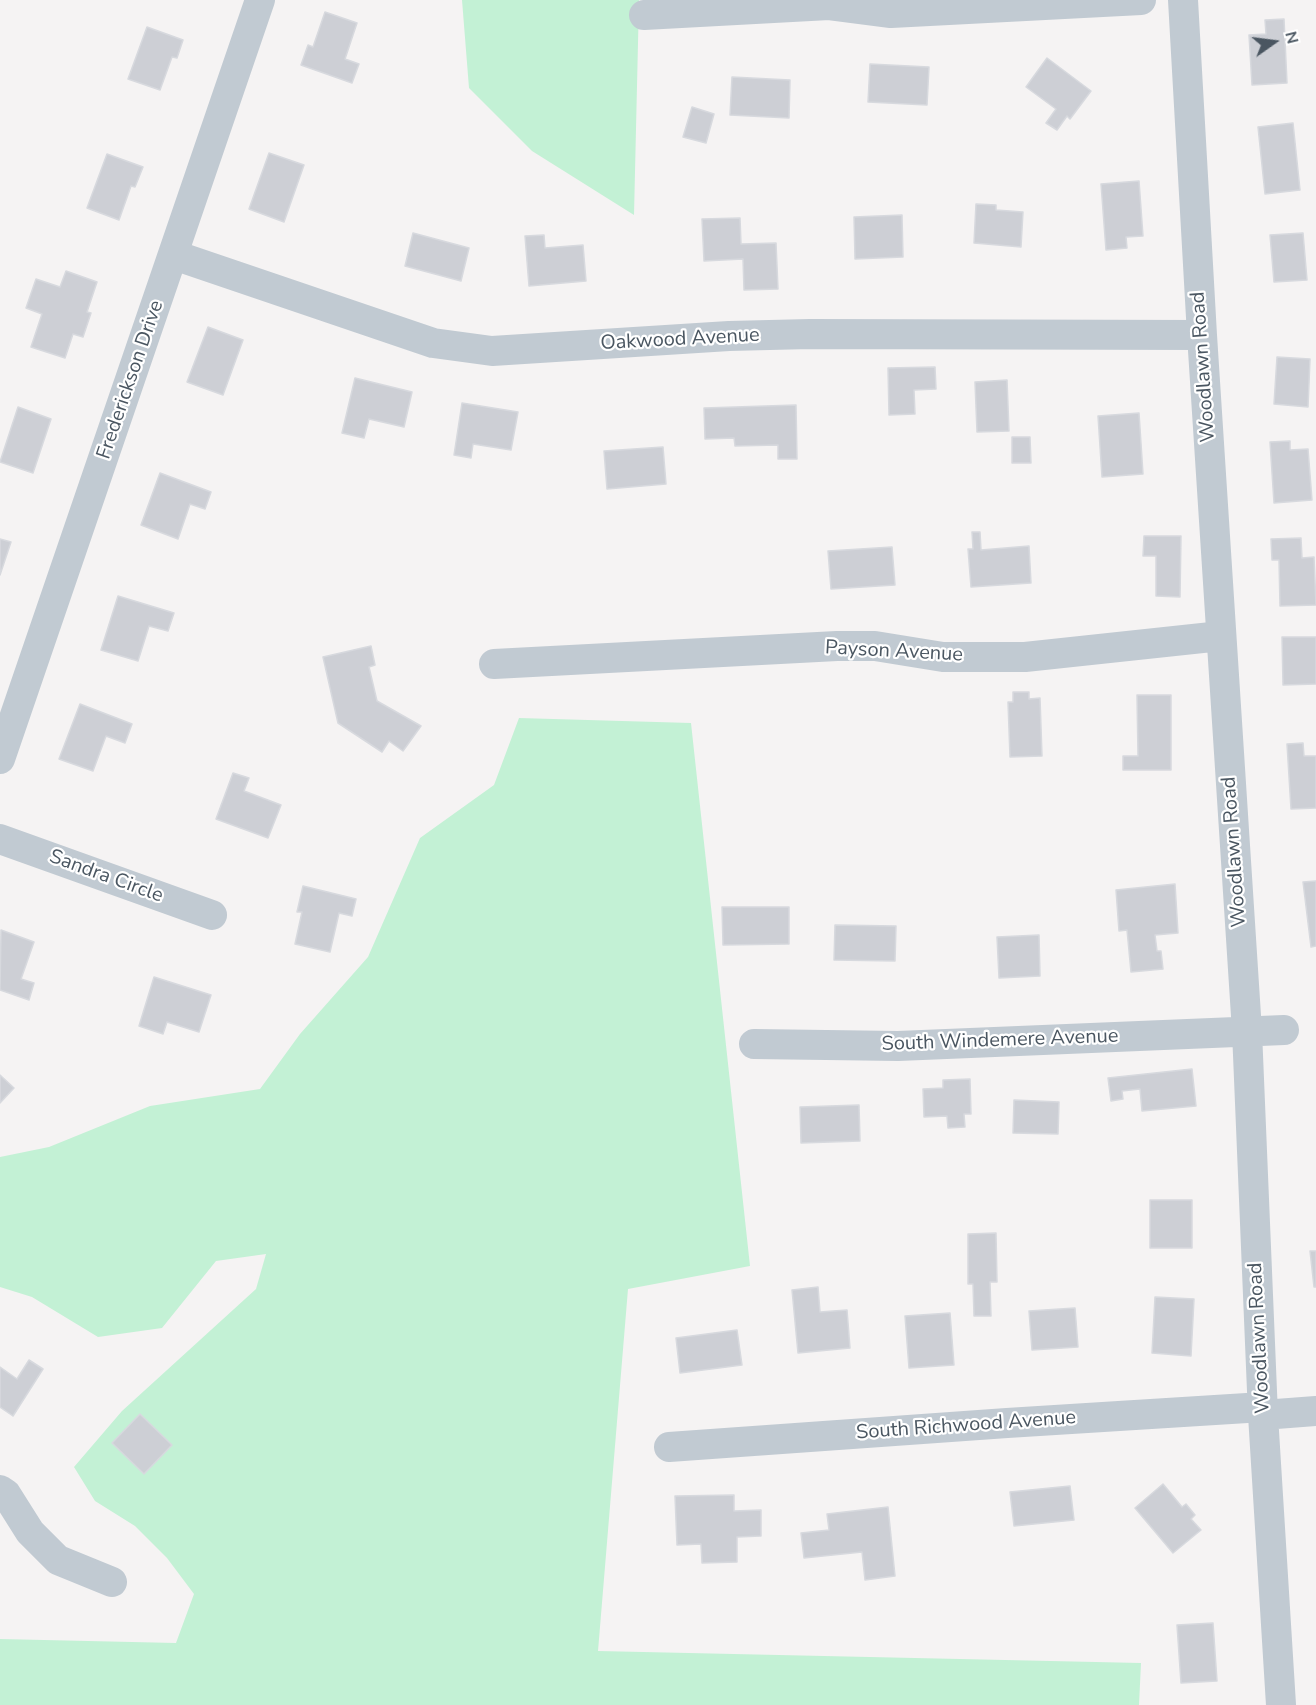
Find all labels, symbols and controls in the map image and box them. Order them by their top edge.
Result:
north arrow [1244,12,1304,72]
text: N [1279,29,1304,46]
street label: Woodlawn Road [1187,291,1221,443]
street label: Frederickson Drive [93,297,169,463]
street label: Oakwood Avenue [600,324,760,356]
street label: Payson Avenue [824,636,964,668]
street label: Woodlawn Road [1218,776,1252,928]
street label: Sandra Circle [46,845,166,909]
street label: South Windemere Avenue [881,1025,1119,1057]
street label: Woodlawn Road [1244,1262,1276,1414]
street label: South Richwood Avenue [855,1406,1077,1446]

